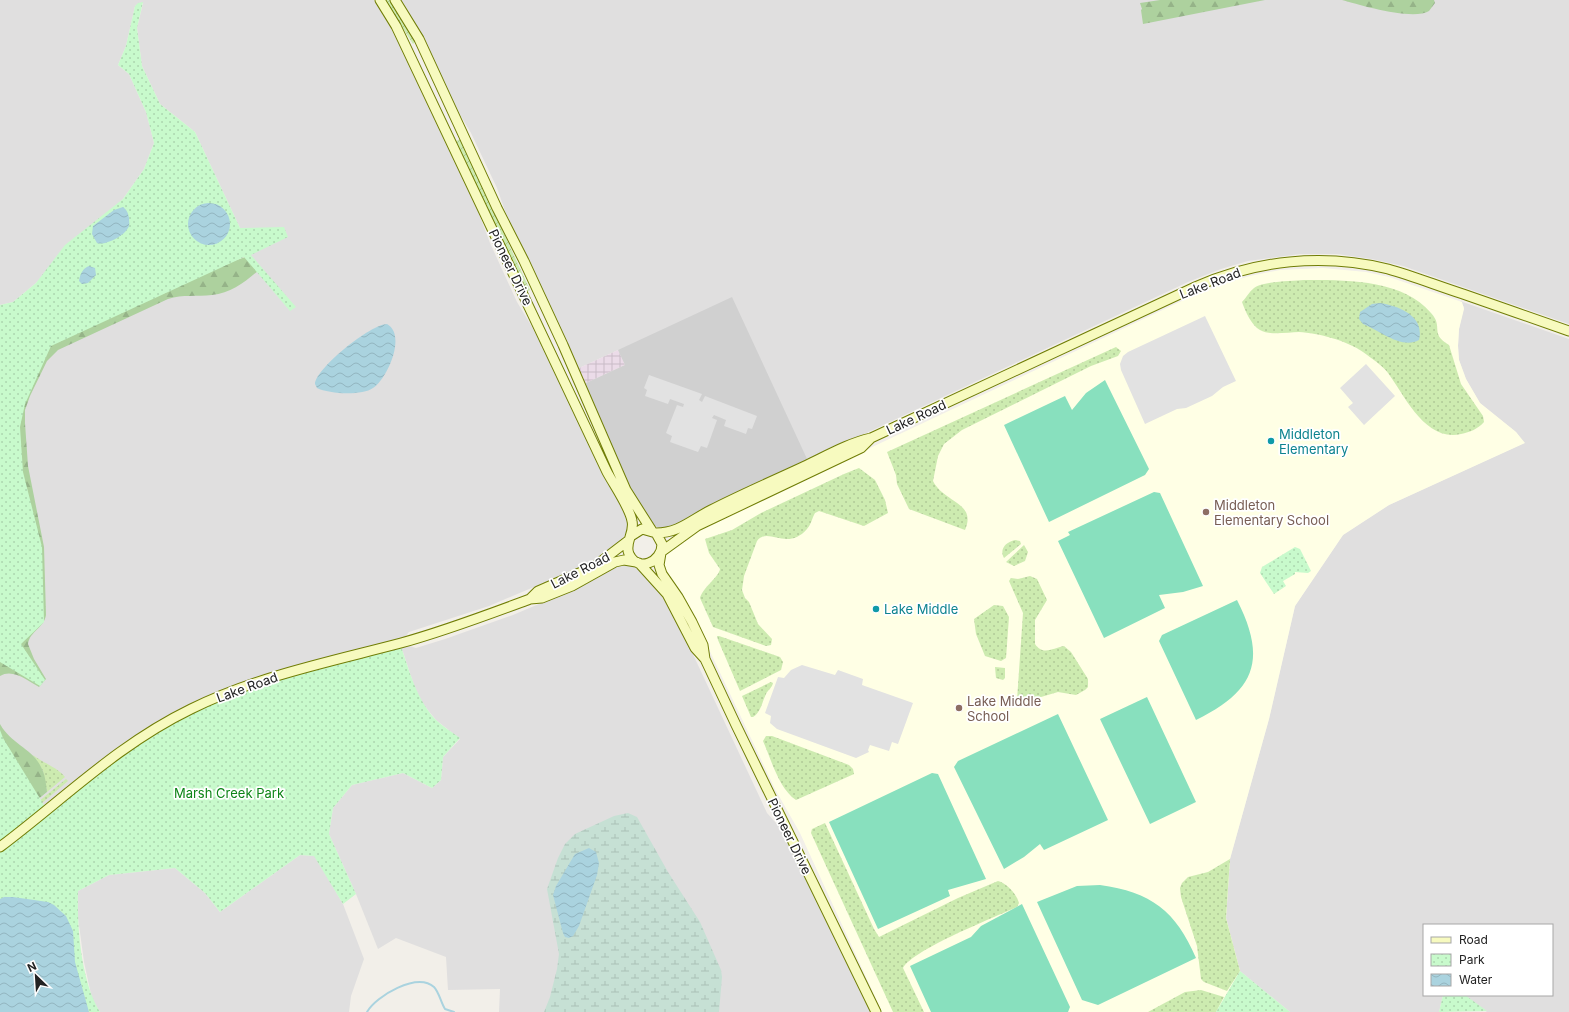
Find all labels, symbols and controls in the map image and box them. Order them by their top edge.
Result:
street label: Pioneer Drive [486,226,536,308]
street label: Lake Road [1177,264,1243,302]
street label: Lake Road [884,396,948,438]
place label: Middleton Elementary [1279,426,1348,457]
marker: Middleton Elementary [1266,436,1276,446]
place label: Middleton Elementary School [1214,497,1329,528]
marker: Middleton Elementary School [1201,507,1211,517]
street label: Lake Road [548,548,612,592]
place label: Lake Middle [884,601,958,617]
marker: Lake Middle [871,604,881,614]
street label: Lake Road [214,669,280,705]
place label: Lake Middle School [967,693,1041,724]
marker: Lake Middle School [954,703,964,713]
park label: Marsh Creek Park [174,785,284,801]
street label: Pioneer Drive [765,795,815,877]
legend [1423,924,1553,996]
text: Road [1459,932,1488,947]
text: Park [1459,952,1485,967]
north arrow [16,956,56,996]
text: N [25,959,39,975]
text: Water [1459,972,1493,987]

